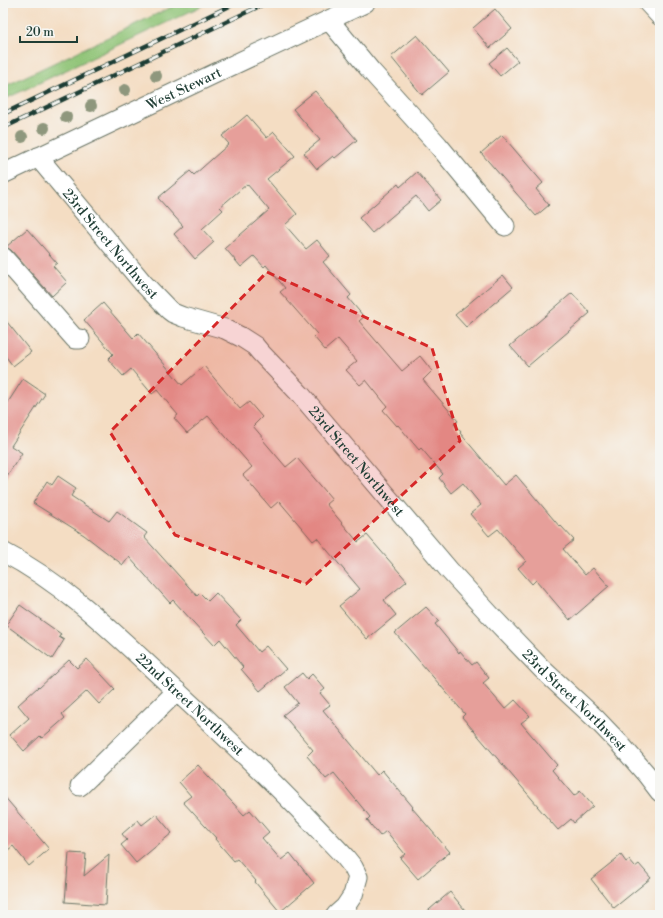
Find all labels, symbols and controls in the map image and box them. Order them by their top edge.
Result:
scale bar [20,18,77,44]
text: 20 m [26,25,54,40]
street label: West Stewart [143,64,225,115]
street label: 23rd Street Northwest [58,185,162,303]
street label: 23rd Street Northwest [304,403,408,521]
street label: 23rd Street Northwest [518,646,630,756]
street label: 22nd Street Northwest [132,650,247,760]

